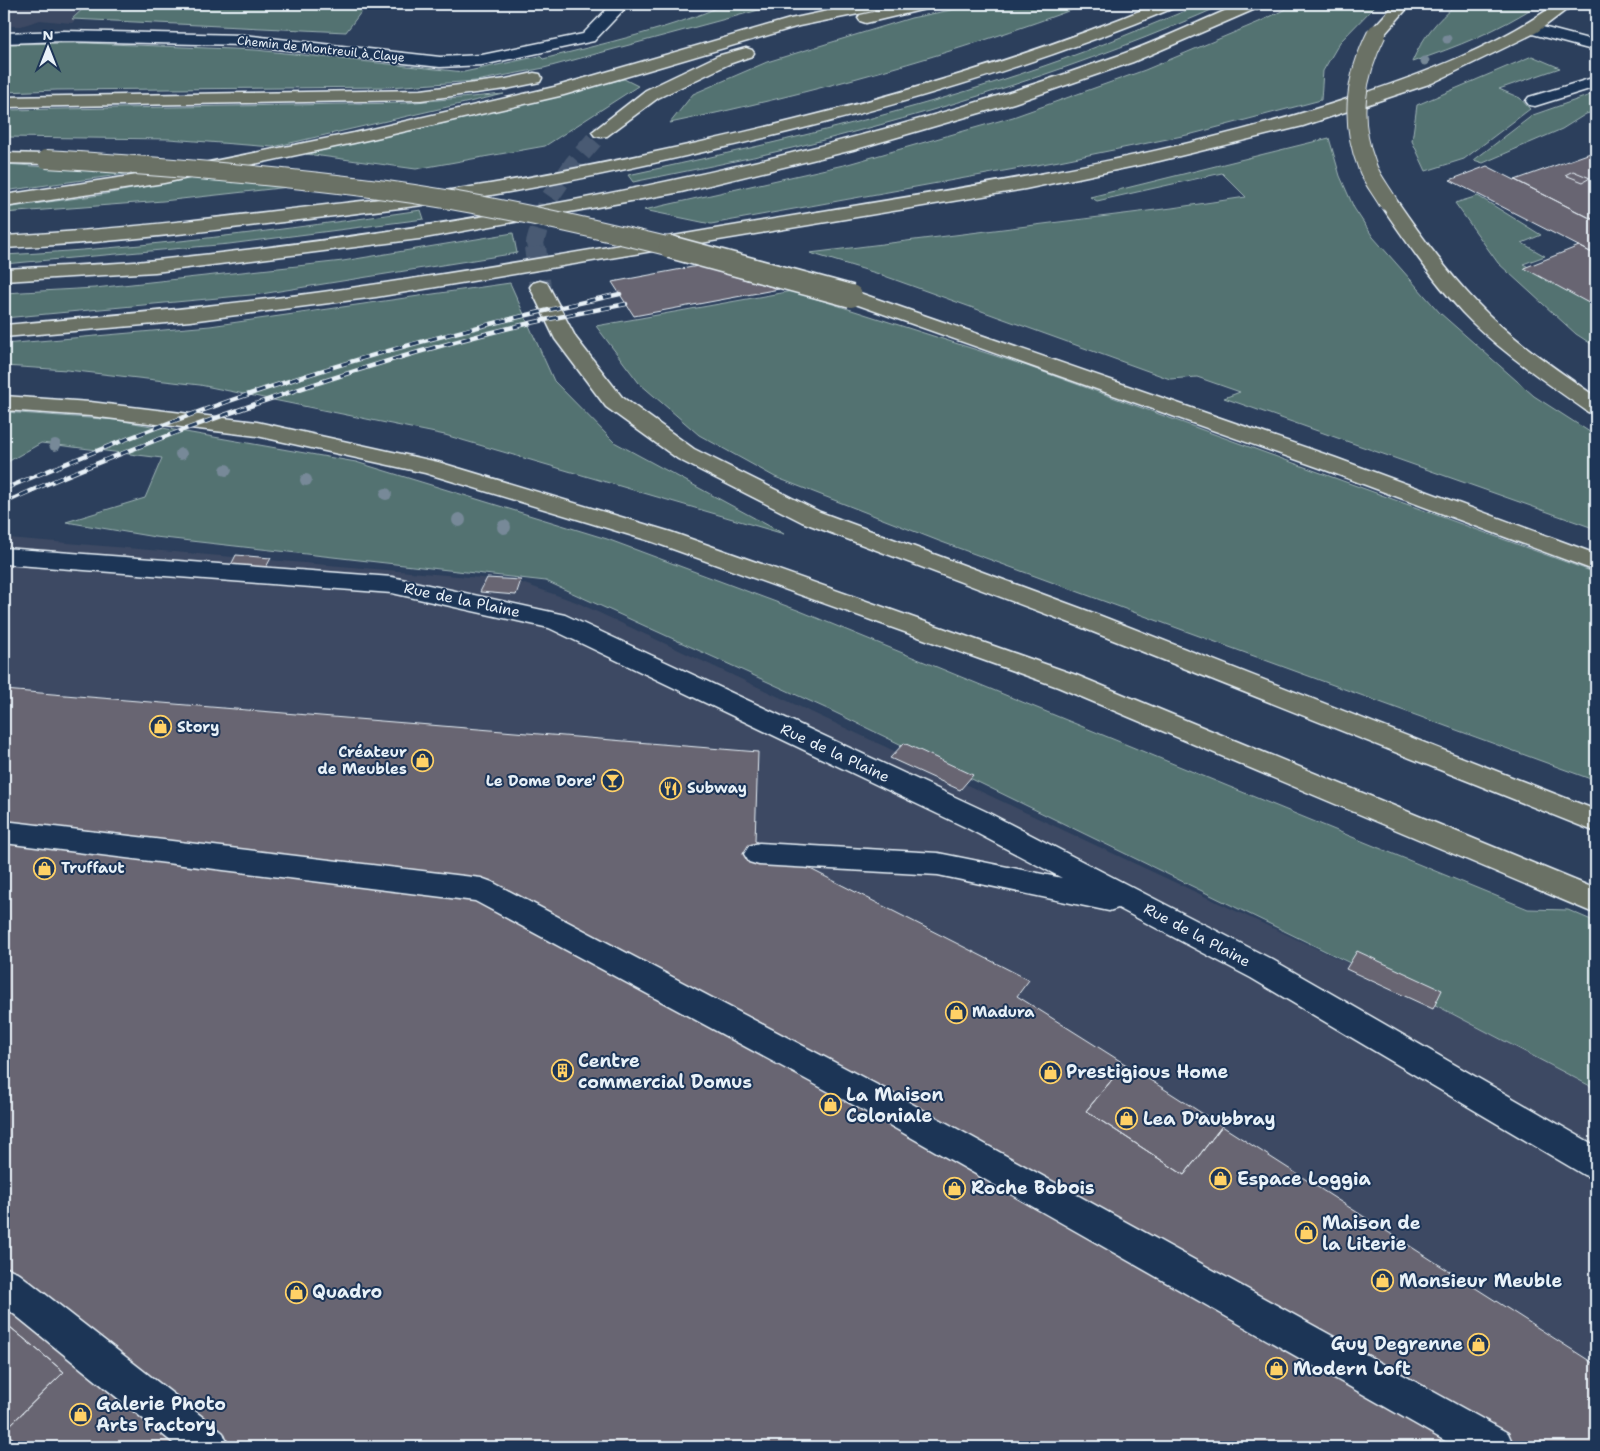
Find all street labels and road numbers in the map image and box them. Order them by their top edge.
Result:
street label: Chemin de Montreuil à Claye [236,32,406,66]
street label: Rue de la Plaine [402,578,522,622]
street label: Rue de la Plaine [777,719,893,787]
street label: Rue de la Plaine [1140,898,1254,972]

